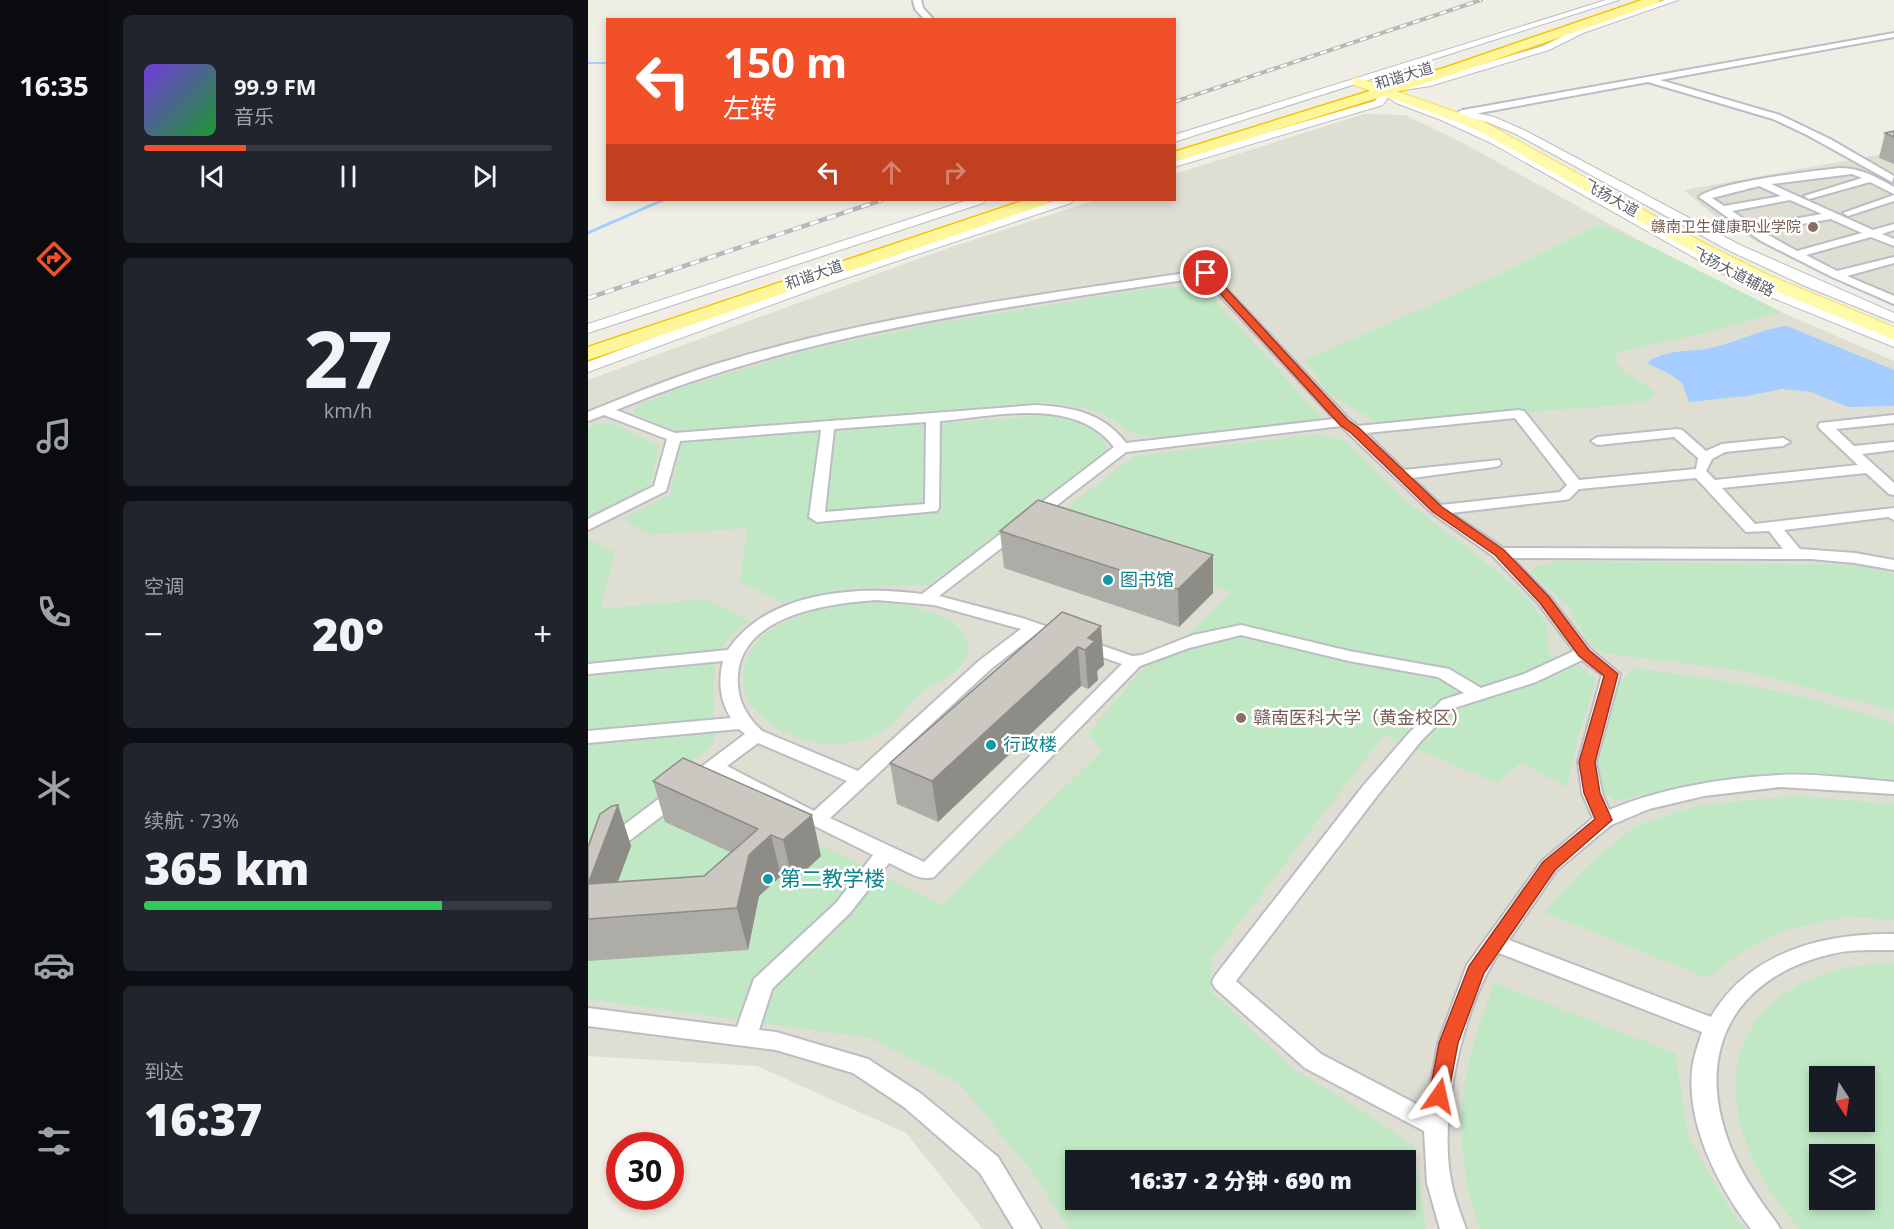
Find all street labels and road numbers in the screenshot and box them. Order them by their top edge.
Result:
street label: 和谐大道 [1372,57,1435,93]
street label: 飞扬大道 [1580,174,1643,220]
street label: 飞扬大道辅路 [1689,242,1778,300]
street label: 和谐大道 [782,255,845,293]

